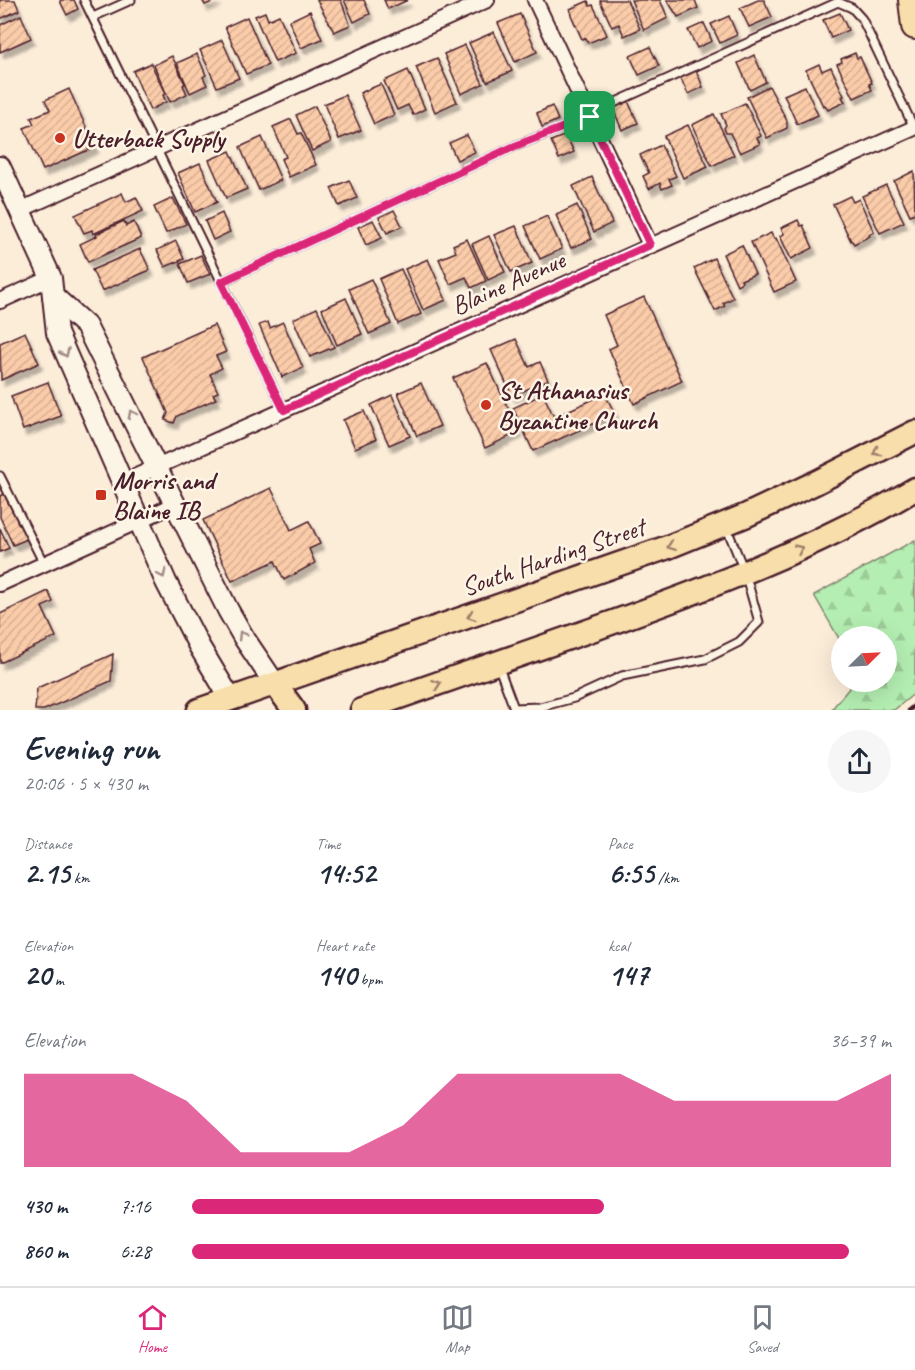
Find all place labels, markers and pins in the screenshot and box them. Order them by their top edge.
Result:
pin [564,91,615,142]
place label: Utterback Supply [72,122,227,155]
marker: Utterback Supply [53,131,67,145]
place label: St Athanasius Byzantine Church [498,374,659,437]
marker: St Athanasius Byzantine Church [479,398,493,412]
place label: Morris and Blaine IB [113,464,218,527]
marker: Morris and Blaine IB [94,488,108,502]

